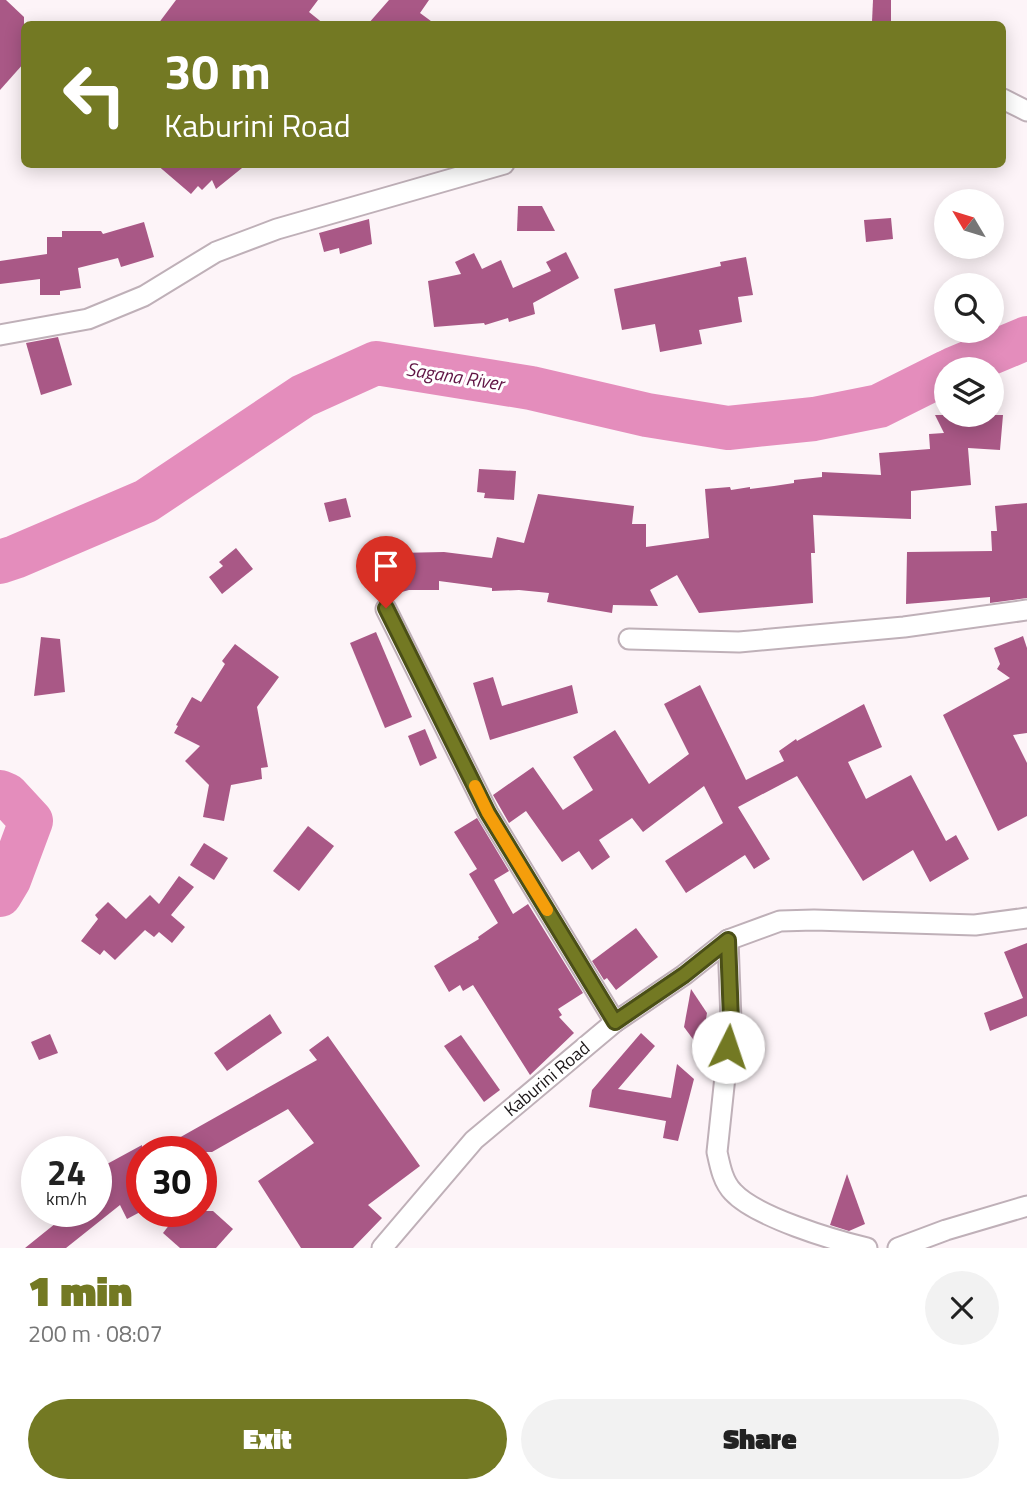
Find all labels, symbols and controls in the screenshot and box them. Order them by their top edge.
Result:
text: 30 m [164,33,271,108]
icon: left [49,49,140,140]
text: Kaburini Road [164,101,351,149]
north arrow [934,189,1004,259]
map controls [934,189,1004,427]
button: search [934,273,1004,343]
water label: Sagana River [404,353,508,398]
button: layers [934,357,1004,427]
pin [356,536,416,608]
icon: arrive [367,547,405,585]
position arrow [691,1010,765,1084]
street label: Kaburini Road [498,1035,596,1123]
speed limit sign: 30 [126,1136,217,1227]
text: 24 [47,1145,86,1199]
text: km/h [46,1185,87,1212]
text: 1 min [28,1258,132,1322]
button: close [925,1271,999,1345]
text: 200 m · 08:07 [28,1316,163,1351]
button: Exit [28,1399,507,1479]
button: Share [521,1399,999,1479]

